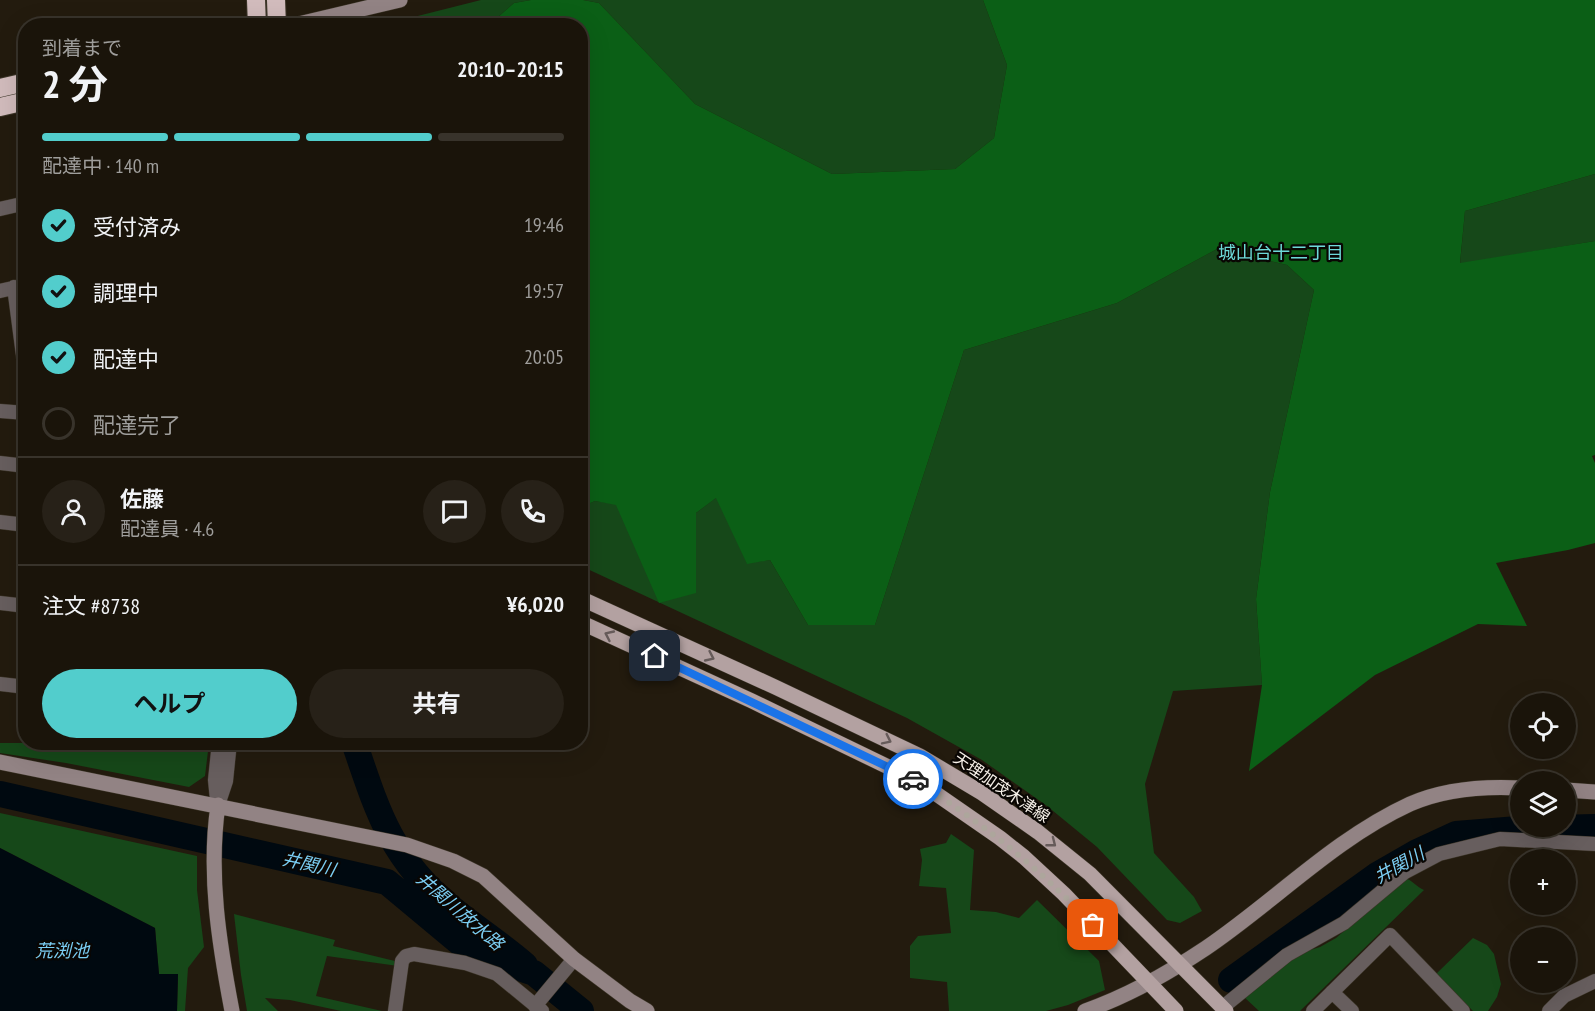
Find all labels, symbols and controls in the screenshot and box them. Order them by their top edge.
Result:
text: 到着まで [42,35,122,61]
text: 20:10–20:15 [457,55,564,83]
text: 2 分 [42,58,108,109]
text: 配達中 · 140 m [42,153,159,179]
icon: check [42,209,75,242]
text: 19:46 [524,212,564,238]
text: 受付済み [93,213,181,241]
district label: 城山台十二丁目 [1218,241,1344,264]
icon: check [42,275,75,308]
text: 19:57 [524,278,564,304]
text: 調理中 [93,279,159,307]
icon: check [42,341,75,374]
text: 20:05 [524,344,564,370]
text: 配達中 [93,345,159,373]
text: 配達完了 [93,411,181,439]
button: person [42,480,105,543]
button: chat [423,480,486,543]
button: phone [501,480,564,543]
text: 佐藤 [120,485,164,513]
text: 配達員 · 4.6 [120,516,214,542]
text: ¥6,020 [507,590,564,618]
text: 注文 #8738 [42,592,140,620]
one-way arrow [605,630,616,642]
pin [629,630,680,681]
icon: home [638,639,671,672]
one-way arrow [704,649,715,661]
button: ヘルプ [42,669,297,738]
button: 共有 [309,669,564,738]
map controls [1510,693,1576,993]
button: locate [1510,693,1576,759]
one-way arrow [880,733,891,745]
street label: 天理加茂木津線 [950,747,1054,827]
courier [883,749,943,809]
icon: car [897,763,930,796]
button: layers [1510,771,1576,837]
one-way arrow [1045,835,1056,846]
water label: 井関川 [1370,841,1430,888]
water label: 井関川 [280,847,340,882]
button: + [1510,849,1576,915]
water label: 井関川放水路 [412,867,510,956]
pin [1067,899,1118,950]
icon: bag [1076,908,1109,941]
button: − [1510,927,1576,993]
water label: 荒渕池 [35,939,91,962]

